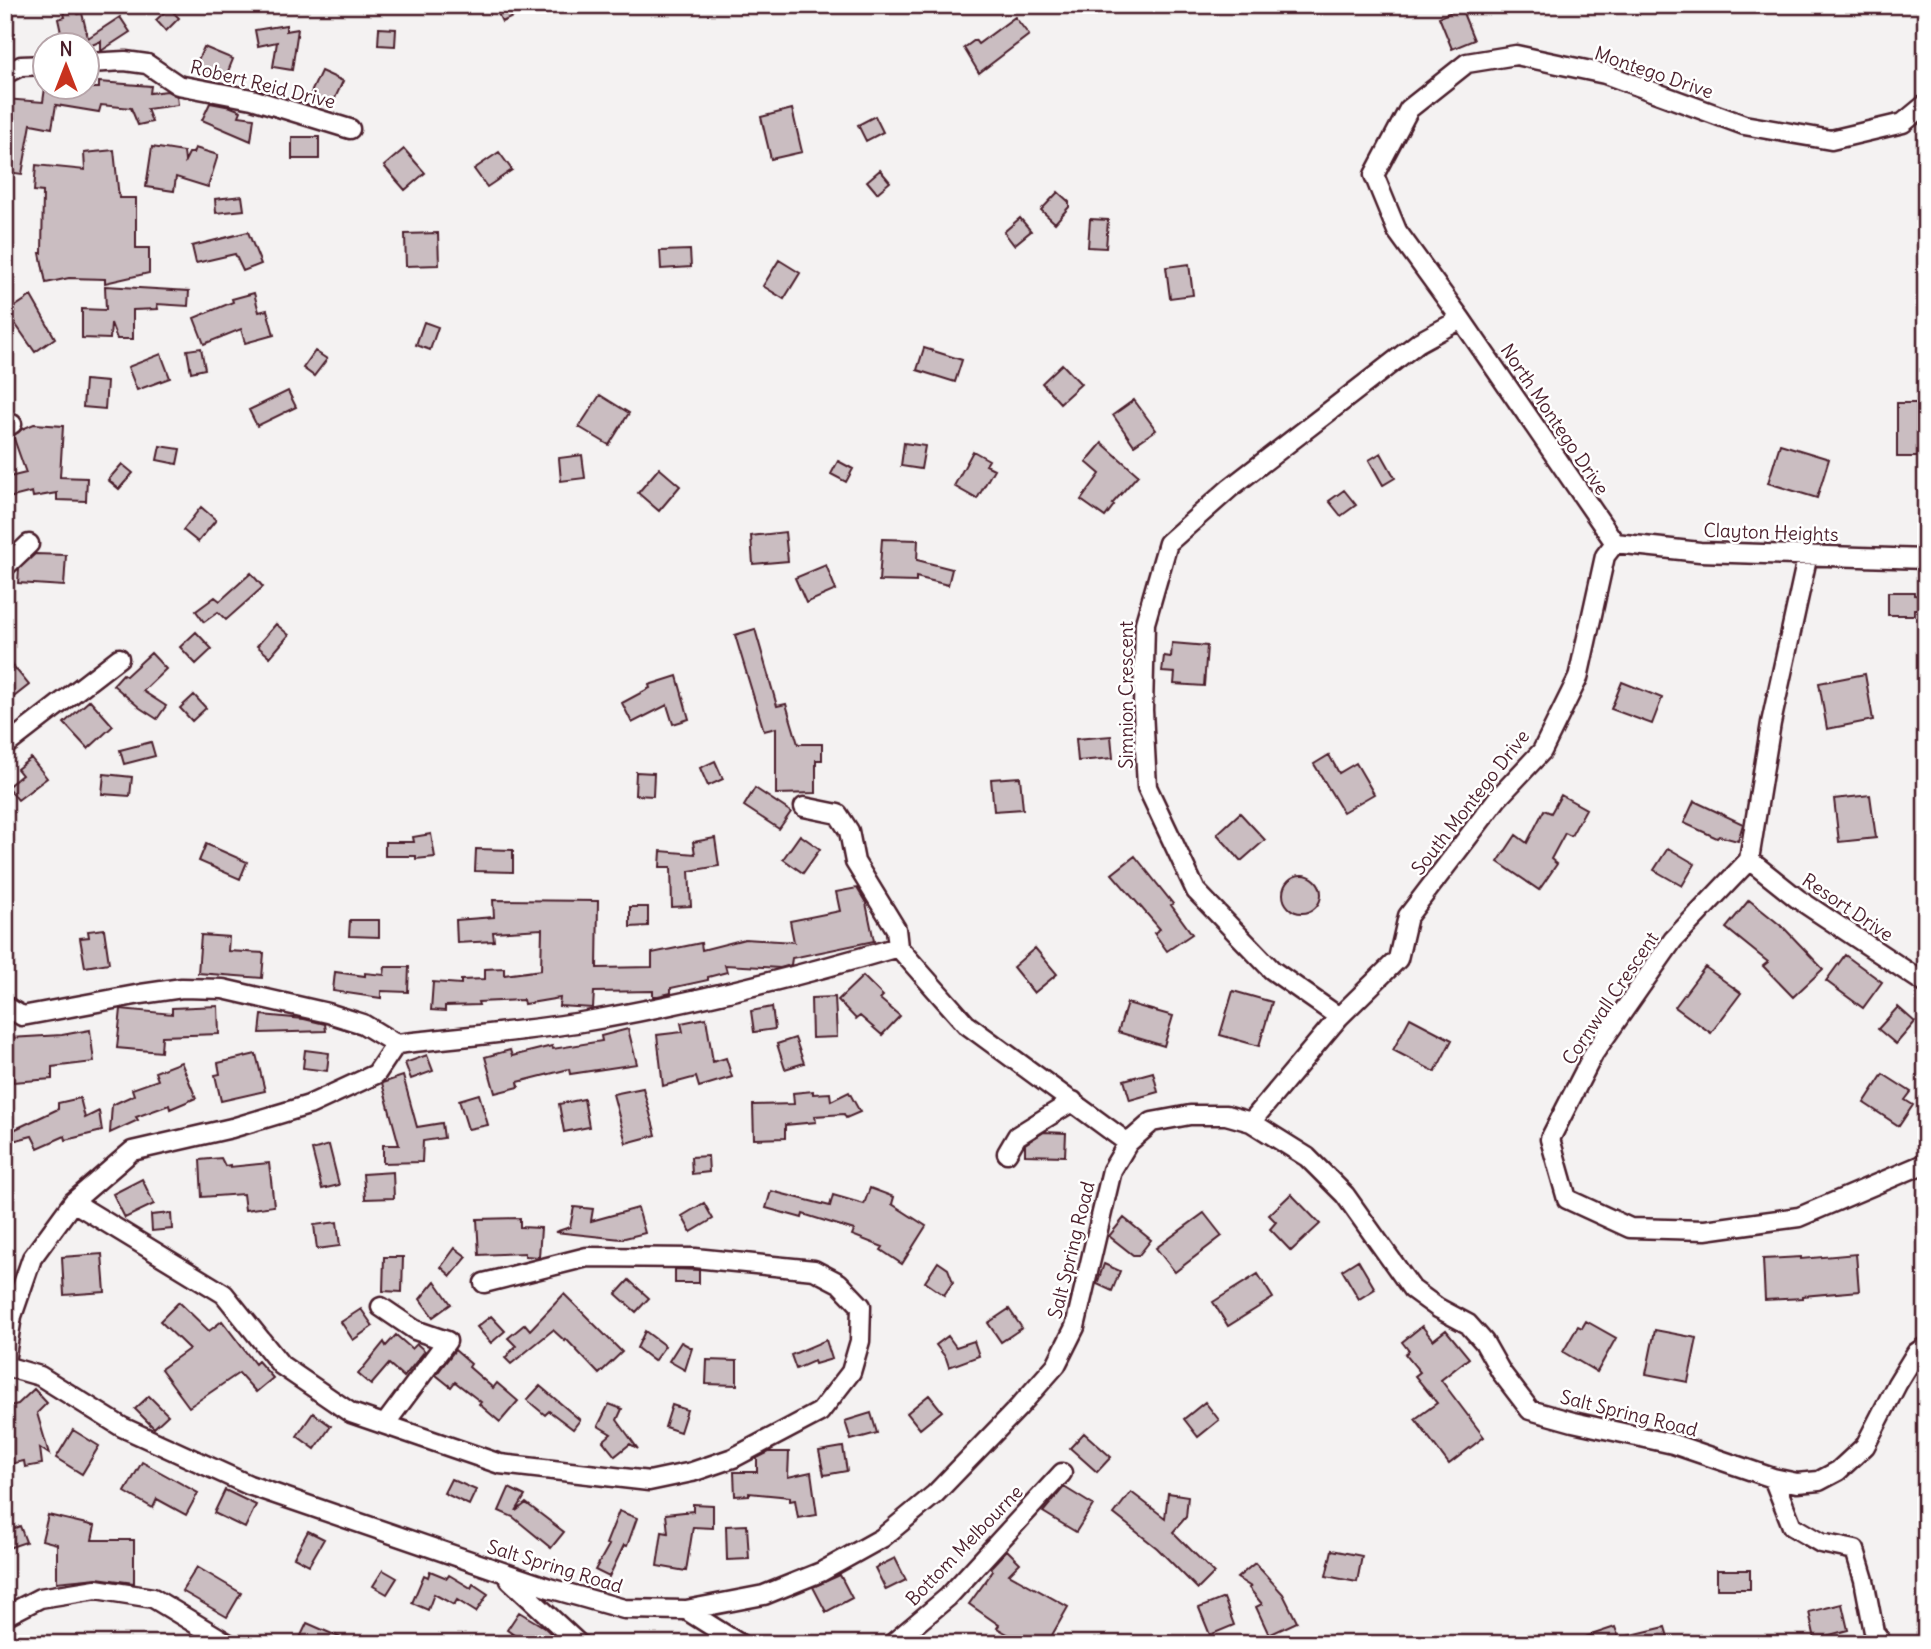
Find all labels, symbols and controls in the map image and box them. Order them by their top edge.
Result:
north arrow [32,32,102,102]
text: N [59,37,73,61]
street label: Montego Drive [1592,40,1716,104]
street label: Robert Reid Drive [188,54,338,114]
street label: North Montego Drive [1496,339,1614,499]
street label: Clayton Heights [1703,518,1839,546]
street label: Simnion Crescent [1114,621,1138,769]
street label: South Montego Drive [1406,724,1534,880]
street label: Resort Drive [1798,868,1898,946]
street label: Cornwall Crescent [1557,927,1663,1069]
street label: Salt Spring Road [1042,1179,1100,1321]
street label: Salt Spring Road [1558,1384,1700,1442]
street label: Bottom Melbourne [900,1480,1028,1610]
street label: Salt Spring Road [484,1534,626,1598]

